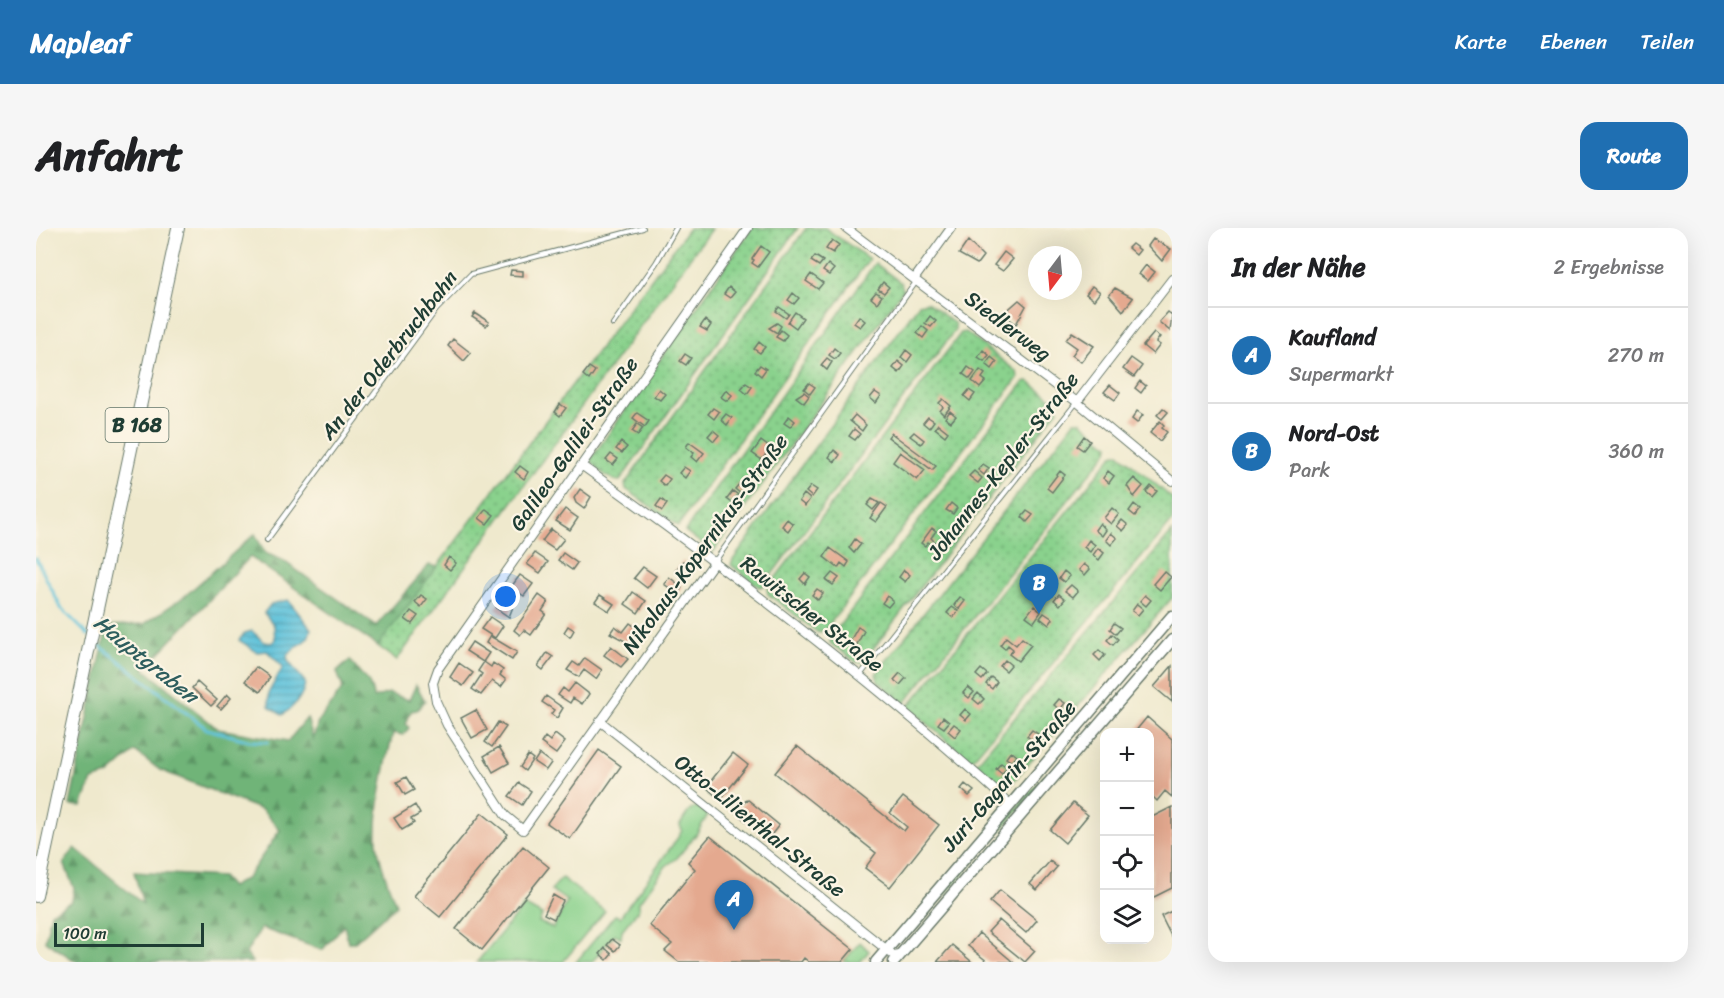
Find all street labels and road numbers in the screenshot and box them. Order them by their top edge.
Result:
street label: An der Oderbruchbahn [310,262,468,449]
street label: Siedlerweg [956,280,1060,372]
street label: Galileo-Galilei-Straße [499,348,649,539]
street label: Johannes-Kepler-Straße [916,363,1089,569]
road number: B 168 [106,408,168,442]
street label: Nikolaus-Kopernikus-Straße [612,425,798,663]
street label: Rawitscher Straße [732,546,892,683]
street label: Juri-Gagarin-Straße [931,691,1087,862]
street label: Otto-Lilienthal-Straße [665,744,855,908]

